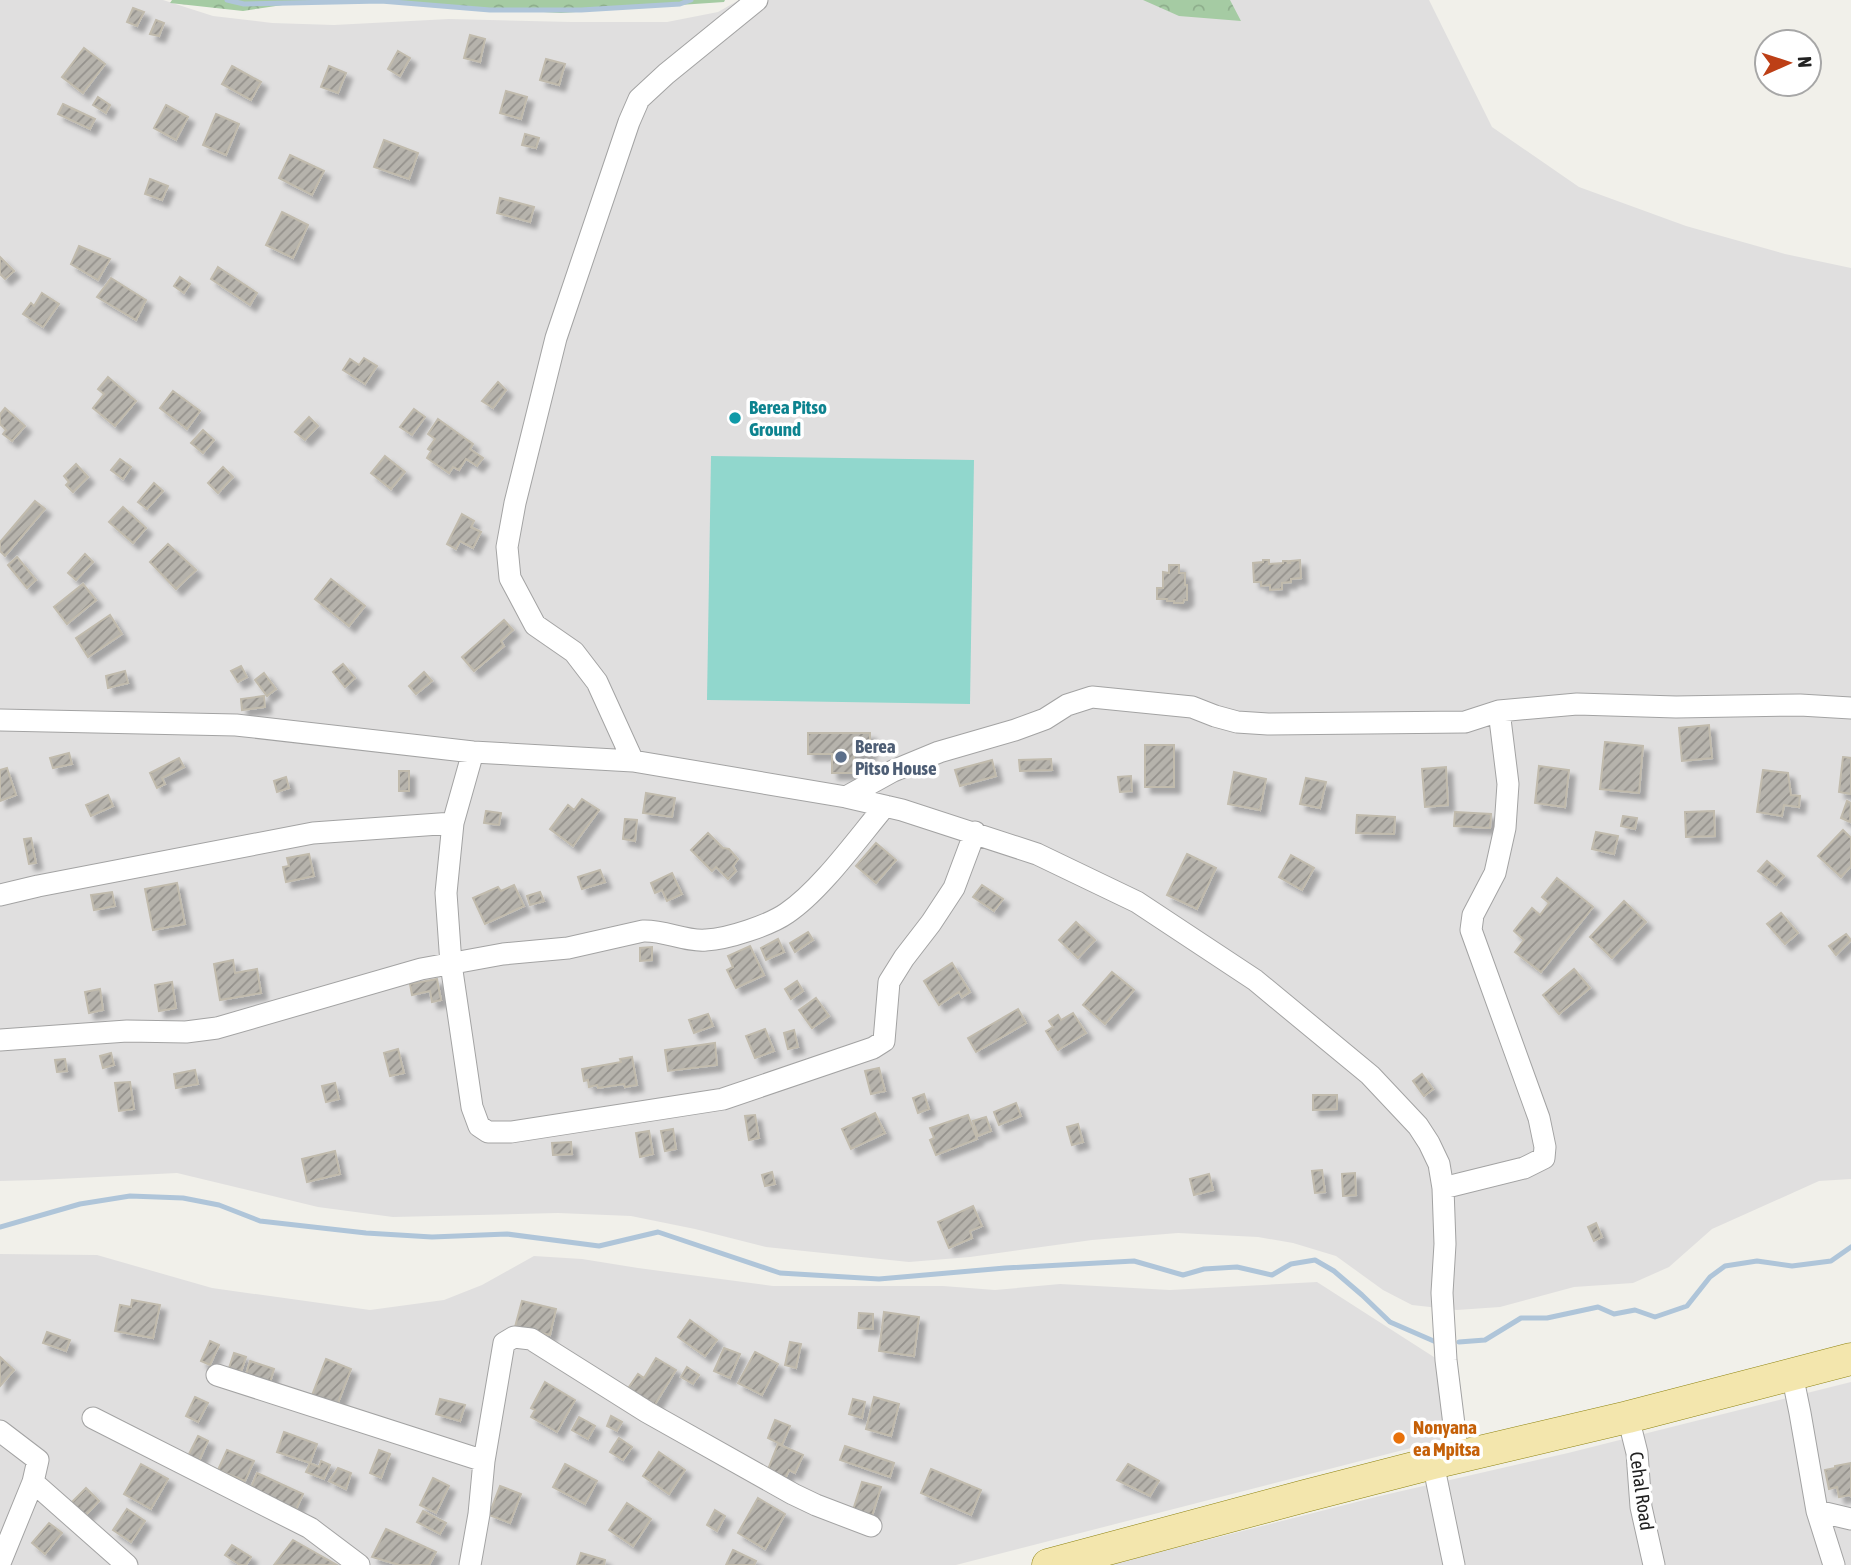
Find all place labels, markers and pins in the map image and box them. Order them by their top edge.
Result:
place label: Berea Pitso Ground [749,396,827,440]
marker: Berea Pitso Ground [727,410,743,426]
place label: Berea Pitso House [855,735,937,779]
marker: Berea Pitso House [833,749,849,765]
place label: Nonyana ea Mpitsa [1413,1416,1480,1460]
marker: Nonyana ea Mpitsa [1391,1430,1407,1446]

